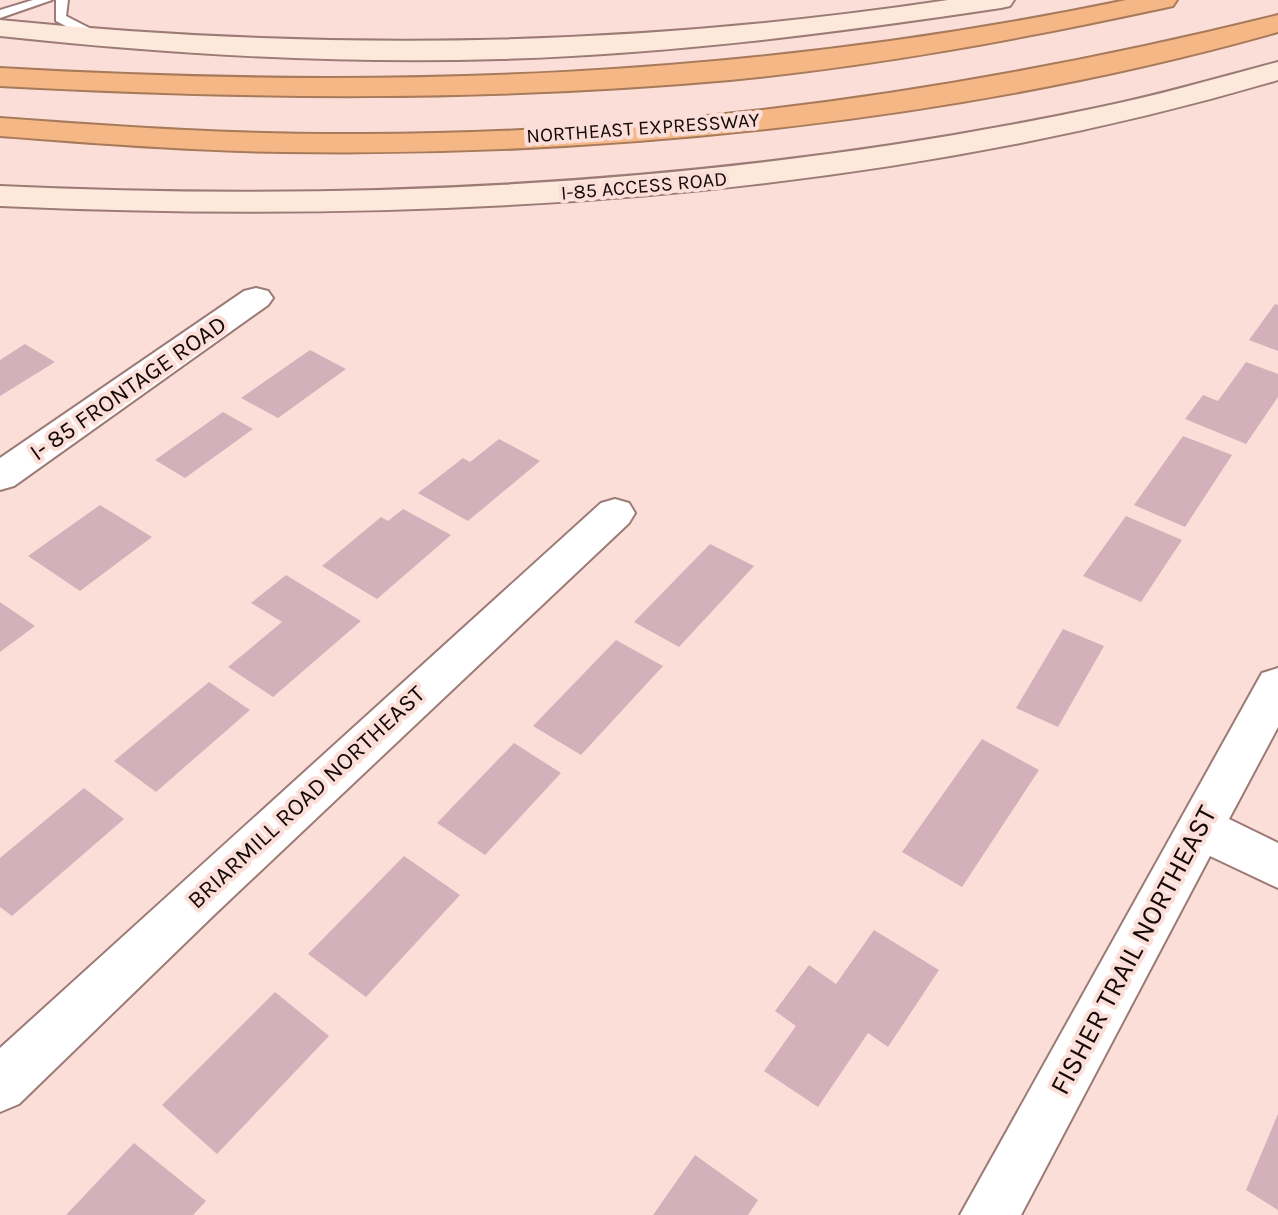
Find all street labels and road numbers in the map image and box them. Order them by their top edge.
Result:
street label: NORTHEAST EXPRESSWAY [526,108,760,148]
street label: I-85 ACCESS ROAD [560,167,728,205]
street label: I- 85 FRONTAGE ROAD [24,310,232,466]
street label: BRIARMILL ROAD NORTHEAST [182,680,430,914]
street label: FISHER TRAIL NORTHEAST [1043,800,1223,1100]

